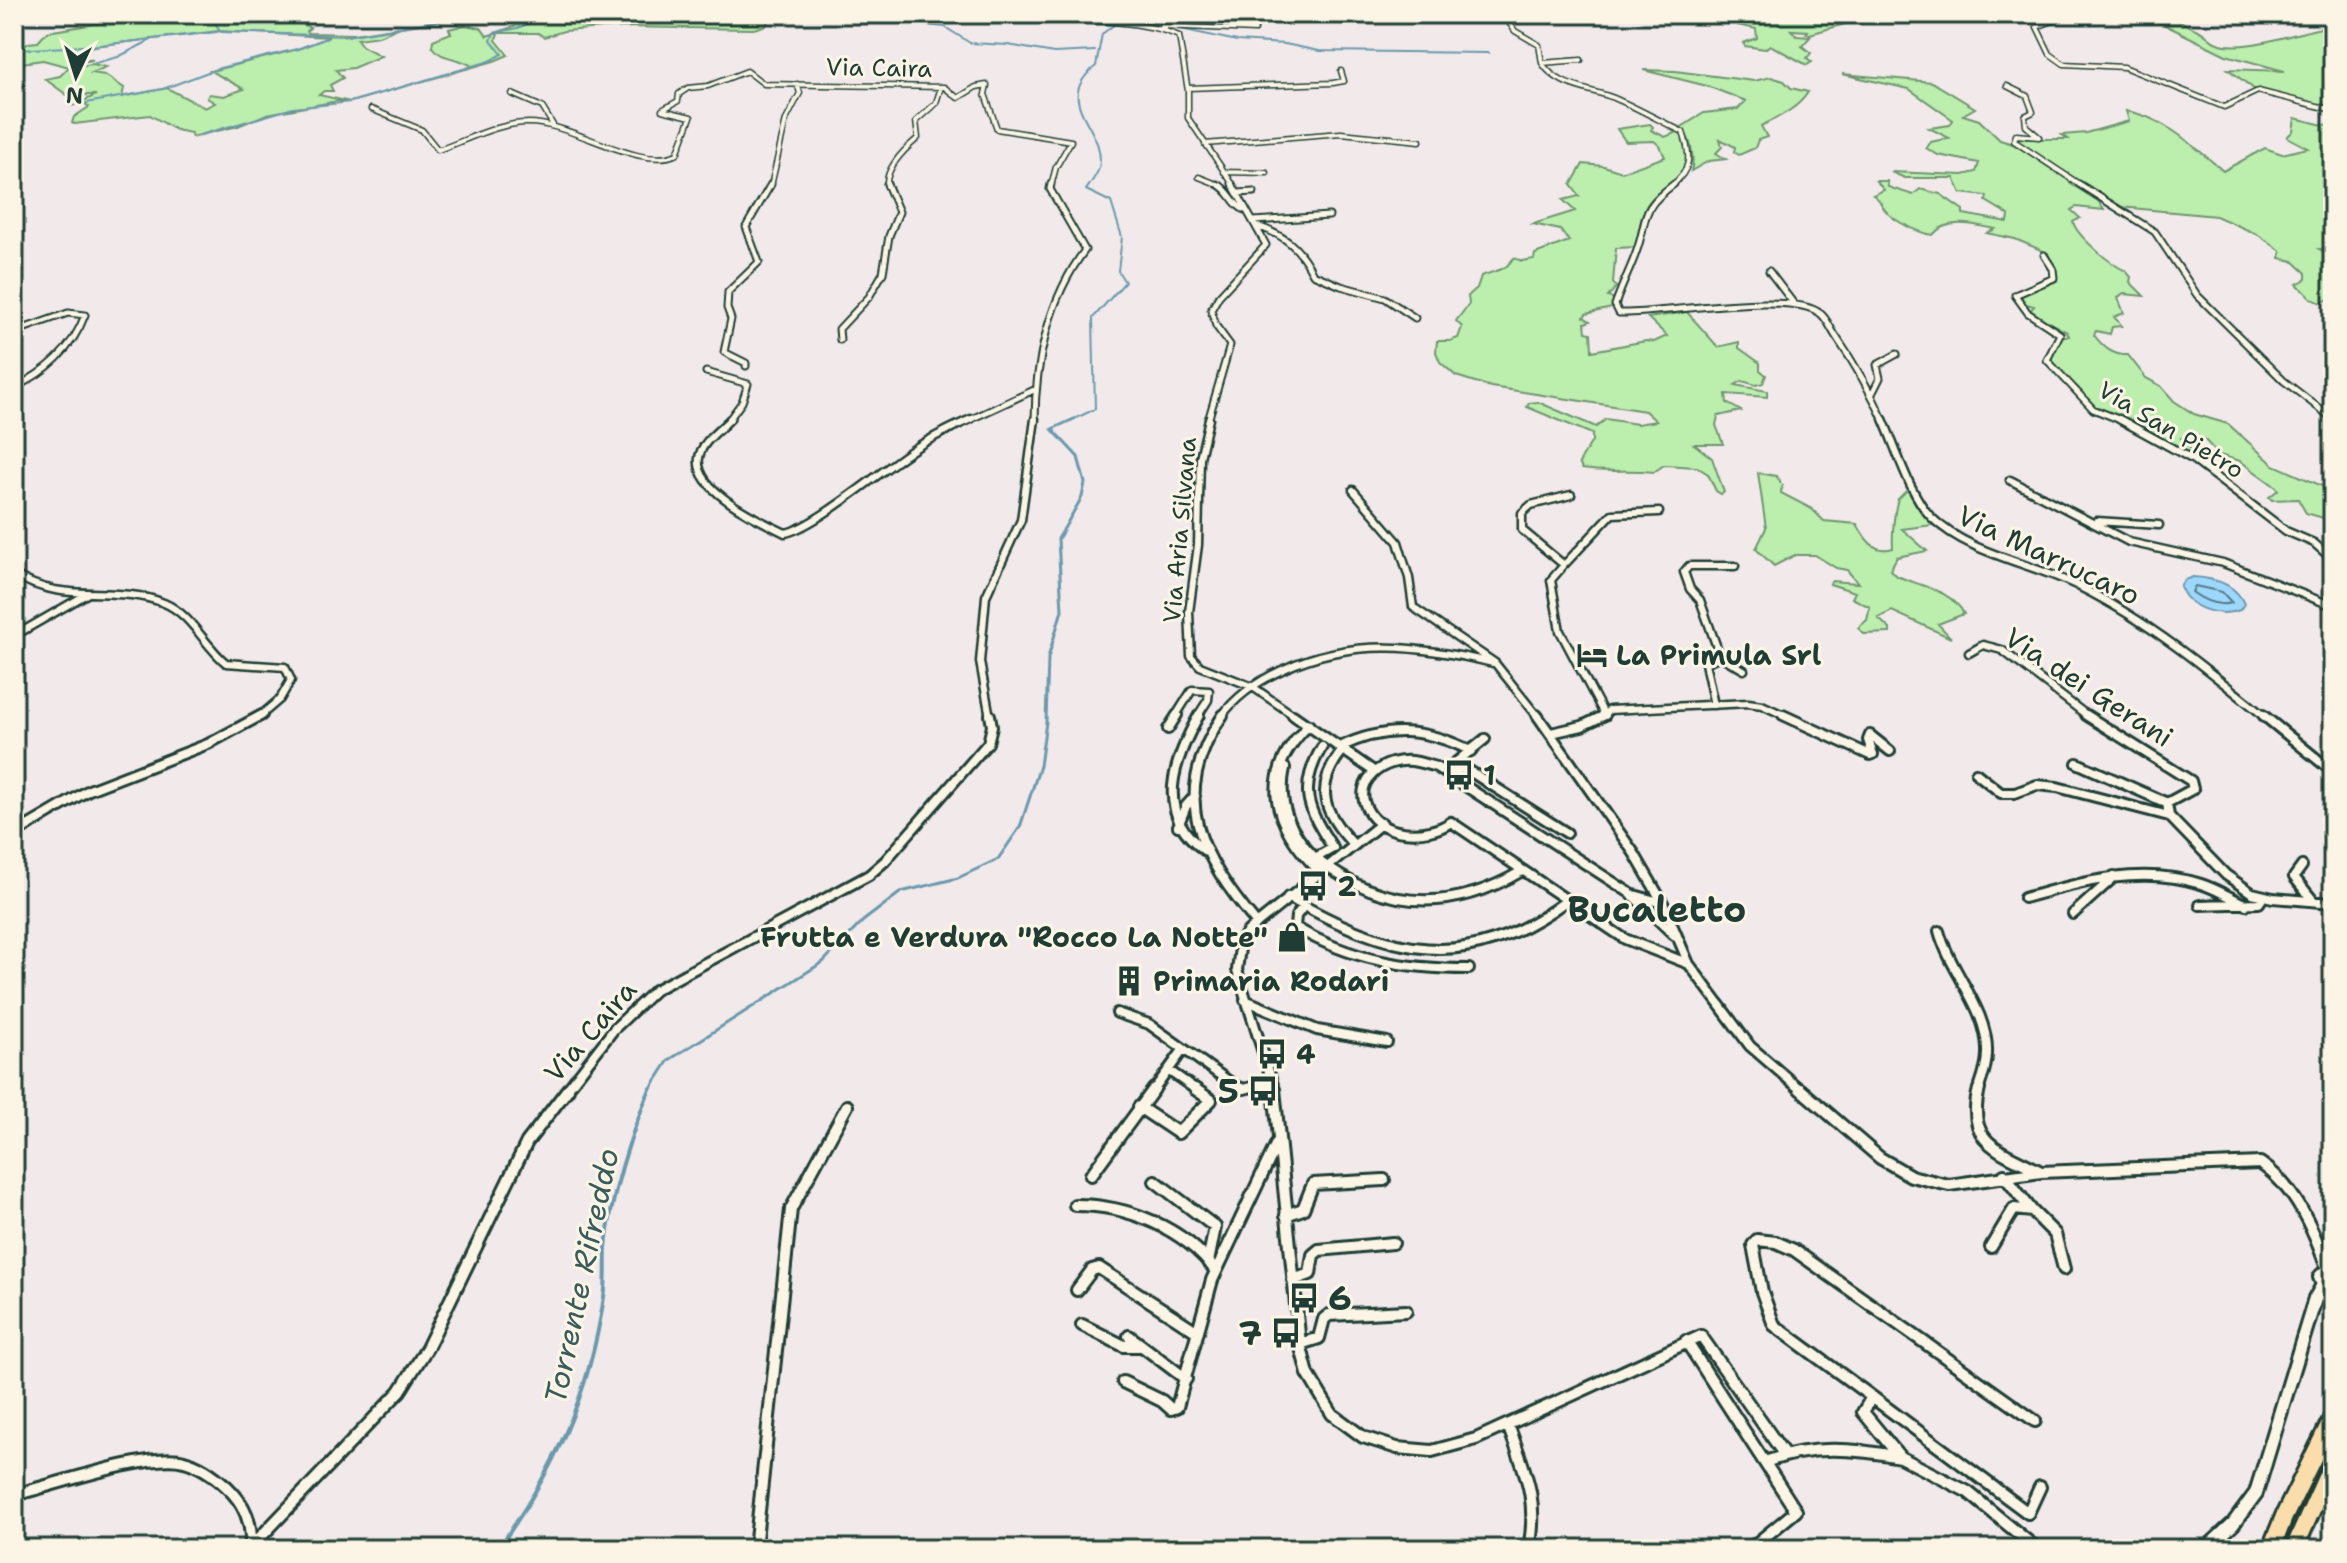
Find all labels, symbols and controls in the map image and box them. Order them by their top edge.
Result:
north arrow [36,36,116,116]
street label: Via Caira [826,51,932,85]
text: N [65,80,84,111]
street label: Via San Pietro [2092,374,2250,486]
street label: Via Aria Silvana [1156,436,1204,624]
street label: Via Marrucaro [1952,496,2146,614]
street label: Via dei Gerani [1997,618,2181,756]
place label: La Primula Srl [1616,636,1822,674]
hotel icon: La Primula Srl [1575,638,1609,672]
place label: 1 [1483,756,1496,794]
bus stop icon: 1 [1442,758,1476,792]
place label: 2 [1337,867,1357,905]
bus stop icon: 2 [1296,869,1330,903]
district label: Bucaletto [1568,885,1746,934]
place label: Frutta e Verdura "Rocco La Notte" [760,918,1268,956]
shop icon: Frutta e Verdura "Rocco La Notte" [1275,920,1309,954]
place label: Primaria Rodari [1153,962,1389,1000]
building icon: Primaria Rodari [1112,964,1146,998]
street label: Via Caira [535,972,645,1090]
place label: 4 [1296,1035,1316,1073]
bus stop icon: 4 [1255,1037,1289,1071]
place label: 5 [1218,1068,1239,1114]
bus stop icon: 5 [1246,1074,1280,1108]
water label: Torrente Rifreddo [534,1144,629,1407]
place label: 6 [1328,1275,1352,1321]
bus stop icon: 6 [1287,1281,1321,1315]
place label: 7 [1238,1310,1262,1356]
bus stop icon: 7 [1269,1316,1303,1350]

